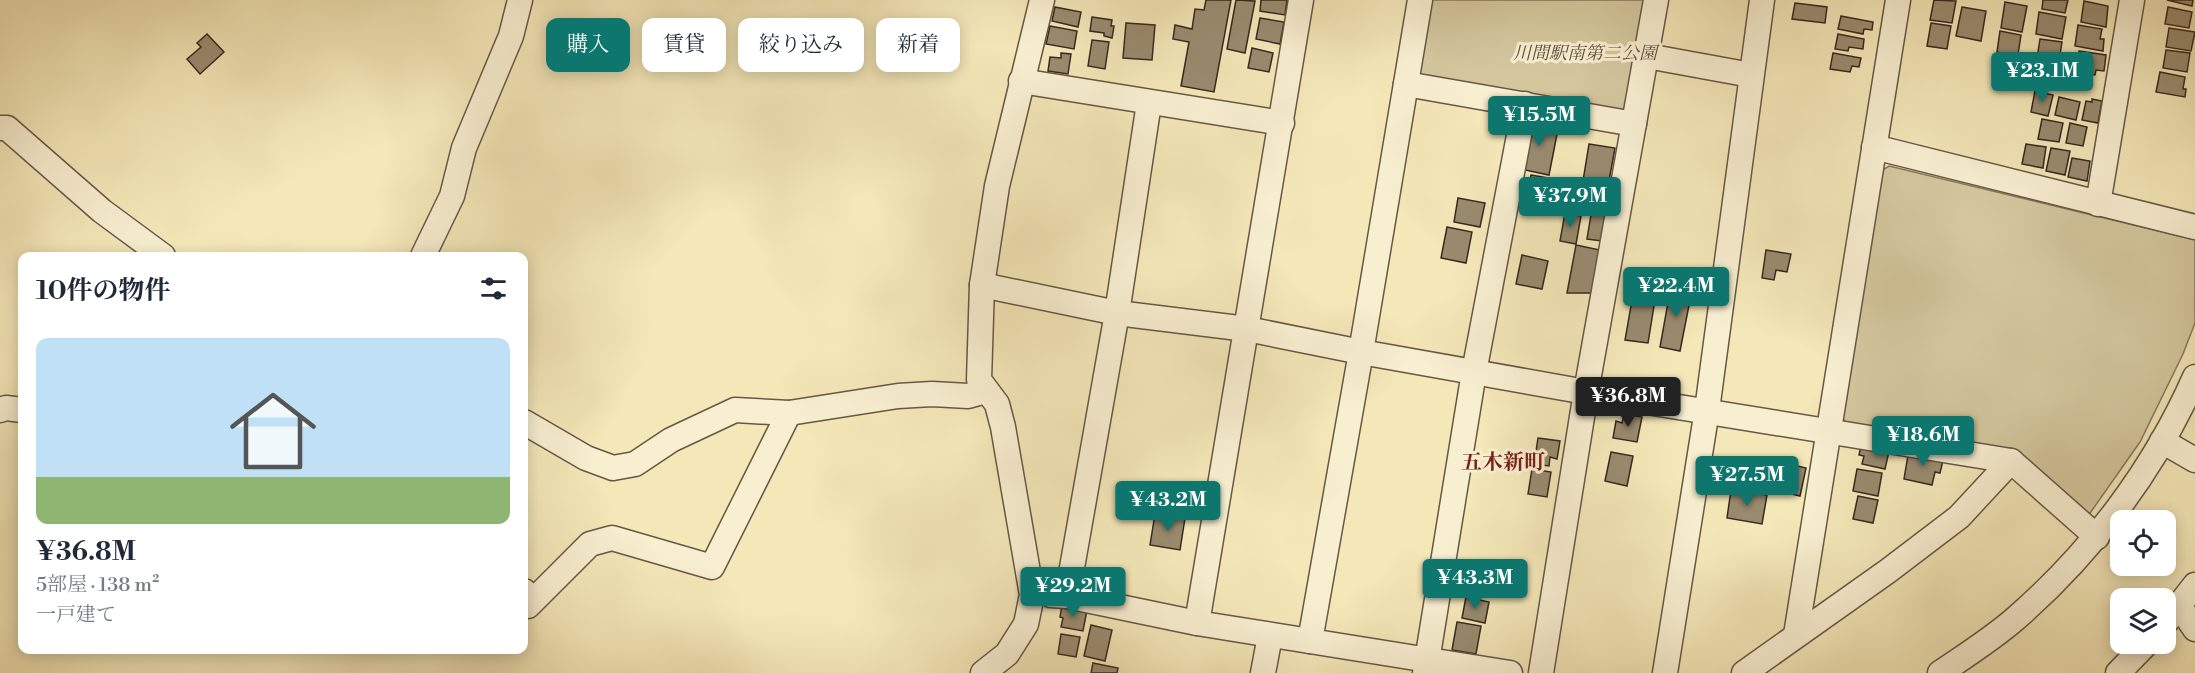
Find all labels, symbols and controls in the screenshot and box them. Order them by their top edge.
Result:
chip: 購入 [546,18,630,72]
chip: 賃貸 [642,18,726,72]
chip: 絞り込み [738,18,864,72]
chip: 新着 [876,18,960,72]
park label: 川間駅南第二公園 [1513,42,1660,65]
pin: ¥23.1M [1993,52,2091,103]
text: ¥23.1M [2005,59,2079,84]
pin: ¥15.5M [1490,96,1588,147]
text: ¥15.5M [1502,103,1576,128]
pin: ¥37.9M [1521,177,1619,228]
text: ¥37.9M [1533,184,1607,209]
pin: ¥22.4M [1627,267,1725,318]
icon: filters [477,272,510,305]
text: ¥22.4M [1637,274,1715,299]
text: 10件の物件 [36,275,171,307]
icon: home [219,377,327,485]
pin: ¥36.8M [1579,377,1677,428]
text: ¥36.8M [1590,384,1666,409]
pin: ¥18.6M [1874,416,1972,467]
text: ¥18.6M [1886,423,1960,448]
district label: 五木新町 [1461,450,1545,476]
pin: ¥27.5M [1698,456,1796,507]
text: ¥27.5M [1710,463,1784,488]
pin: ¥43.2M [1119,481,1217,532]
text: ¥43.2M [1129,488,1207,513]
map controls [2110,510,2176,654]
button: locate [2110,510,2176,576]
text: ¥36.8M [36,536,136,568]
pin: ¥43.3M [1426,559,1524,610]
text: ¥43.3M [1437,566,1513,591]
pin: ¥29.2M [1024,567,1122,618]
text: 5部屋 · 138 m² [36,573,159,598]
text: ¥29.2M [1035,574,1111,599]
button: layers [2110,588,2176,654]
text: 一戸建て [36,603,116,628]

